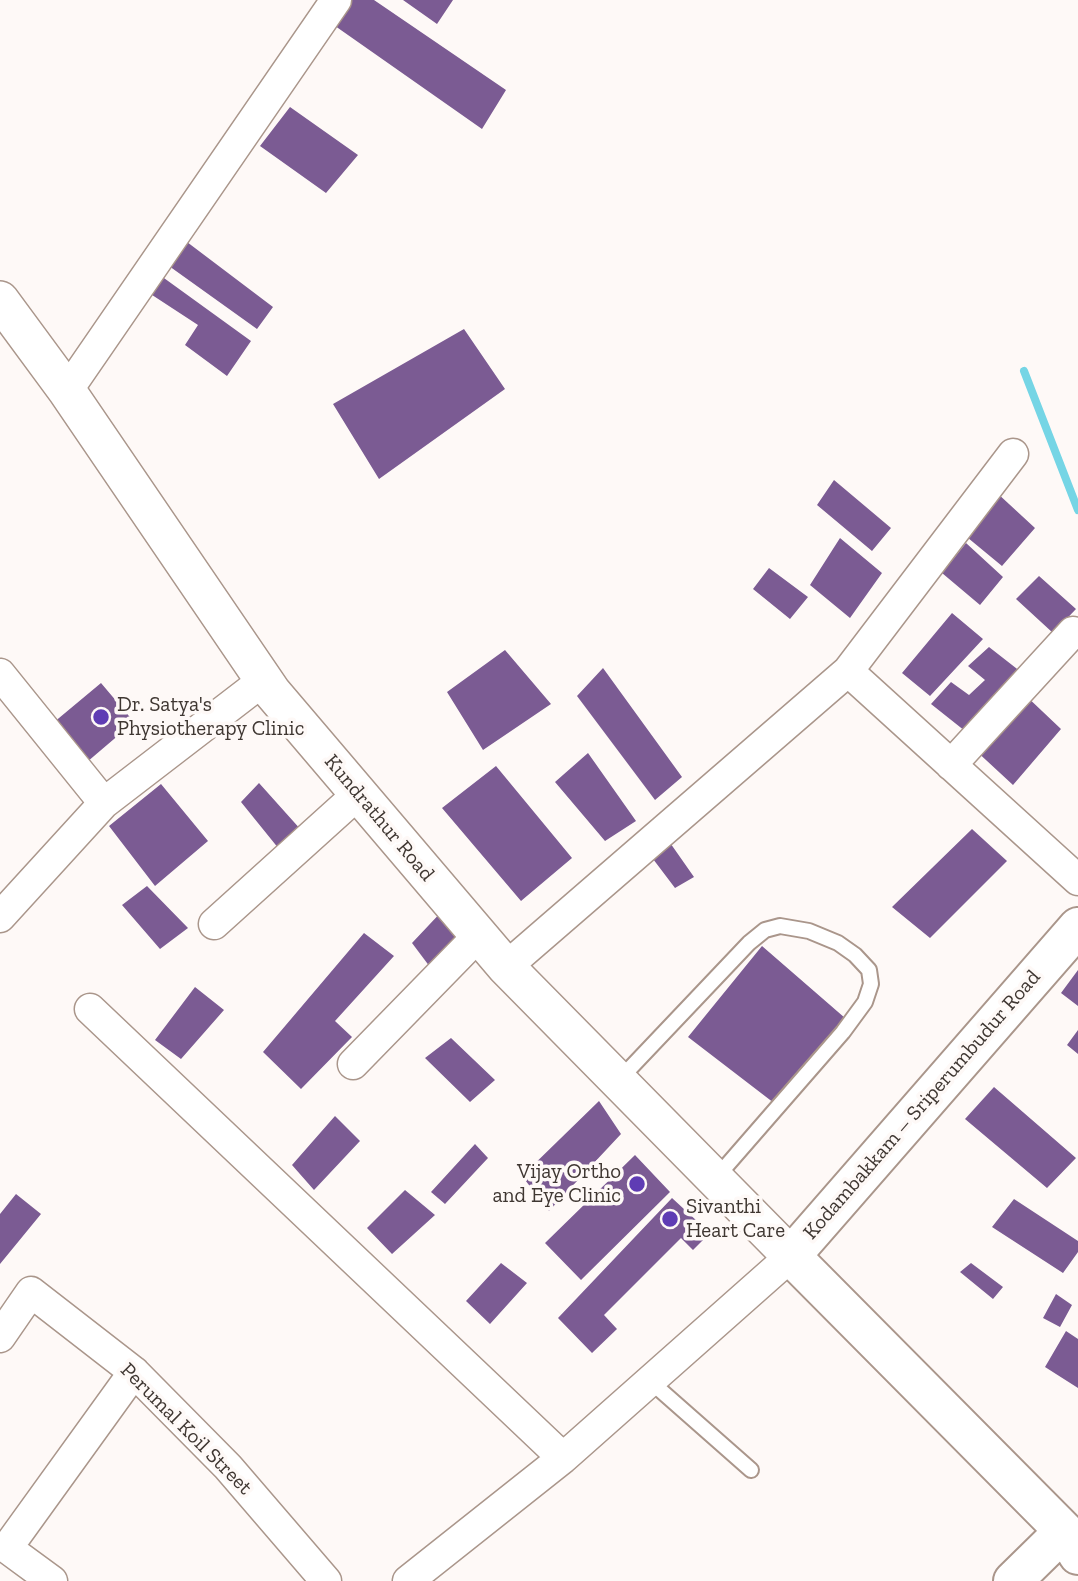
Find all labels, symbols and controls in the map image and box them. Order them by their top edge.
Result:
place label: Dr. Satya's Physiotherapy Clinic [117,692,304,742]
marker: Dr. Satya's Physiotherapy Clinic [91,707,111,727]
street label: Kundrathur Road [319,750,439,886]
street label: Kodambakkam – Sriperumbudur Road [798,965,1046,1245]
place label: Vijay Ortho and Eye Clinic [492,1159,621,1209]
marker: Vijay Ortho and Eye Clinic [627,1174,647,1194]
place label: Sivanthi Heart Care [686,1194,785,1244]
marker: Sivanthi Heart Care [660,1209,680,1229]
street label: Perumal Koil Street [115,1358,257,1500]

